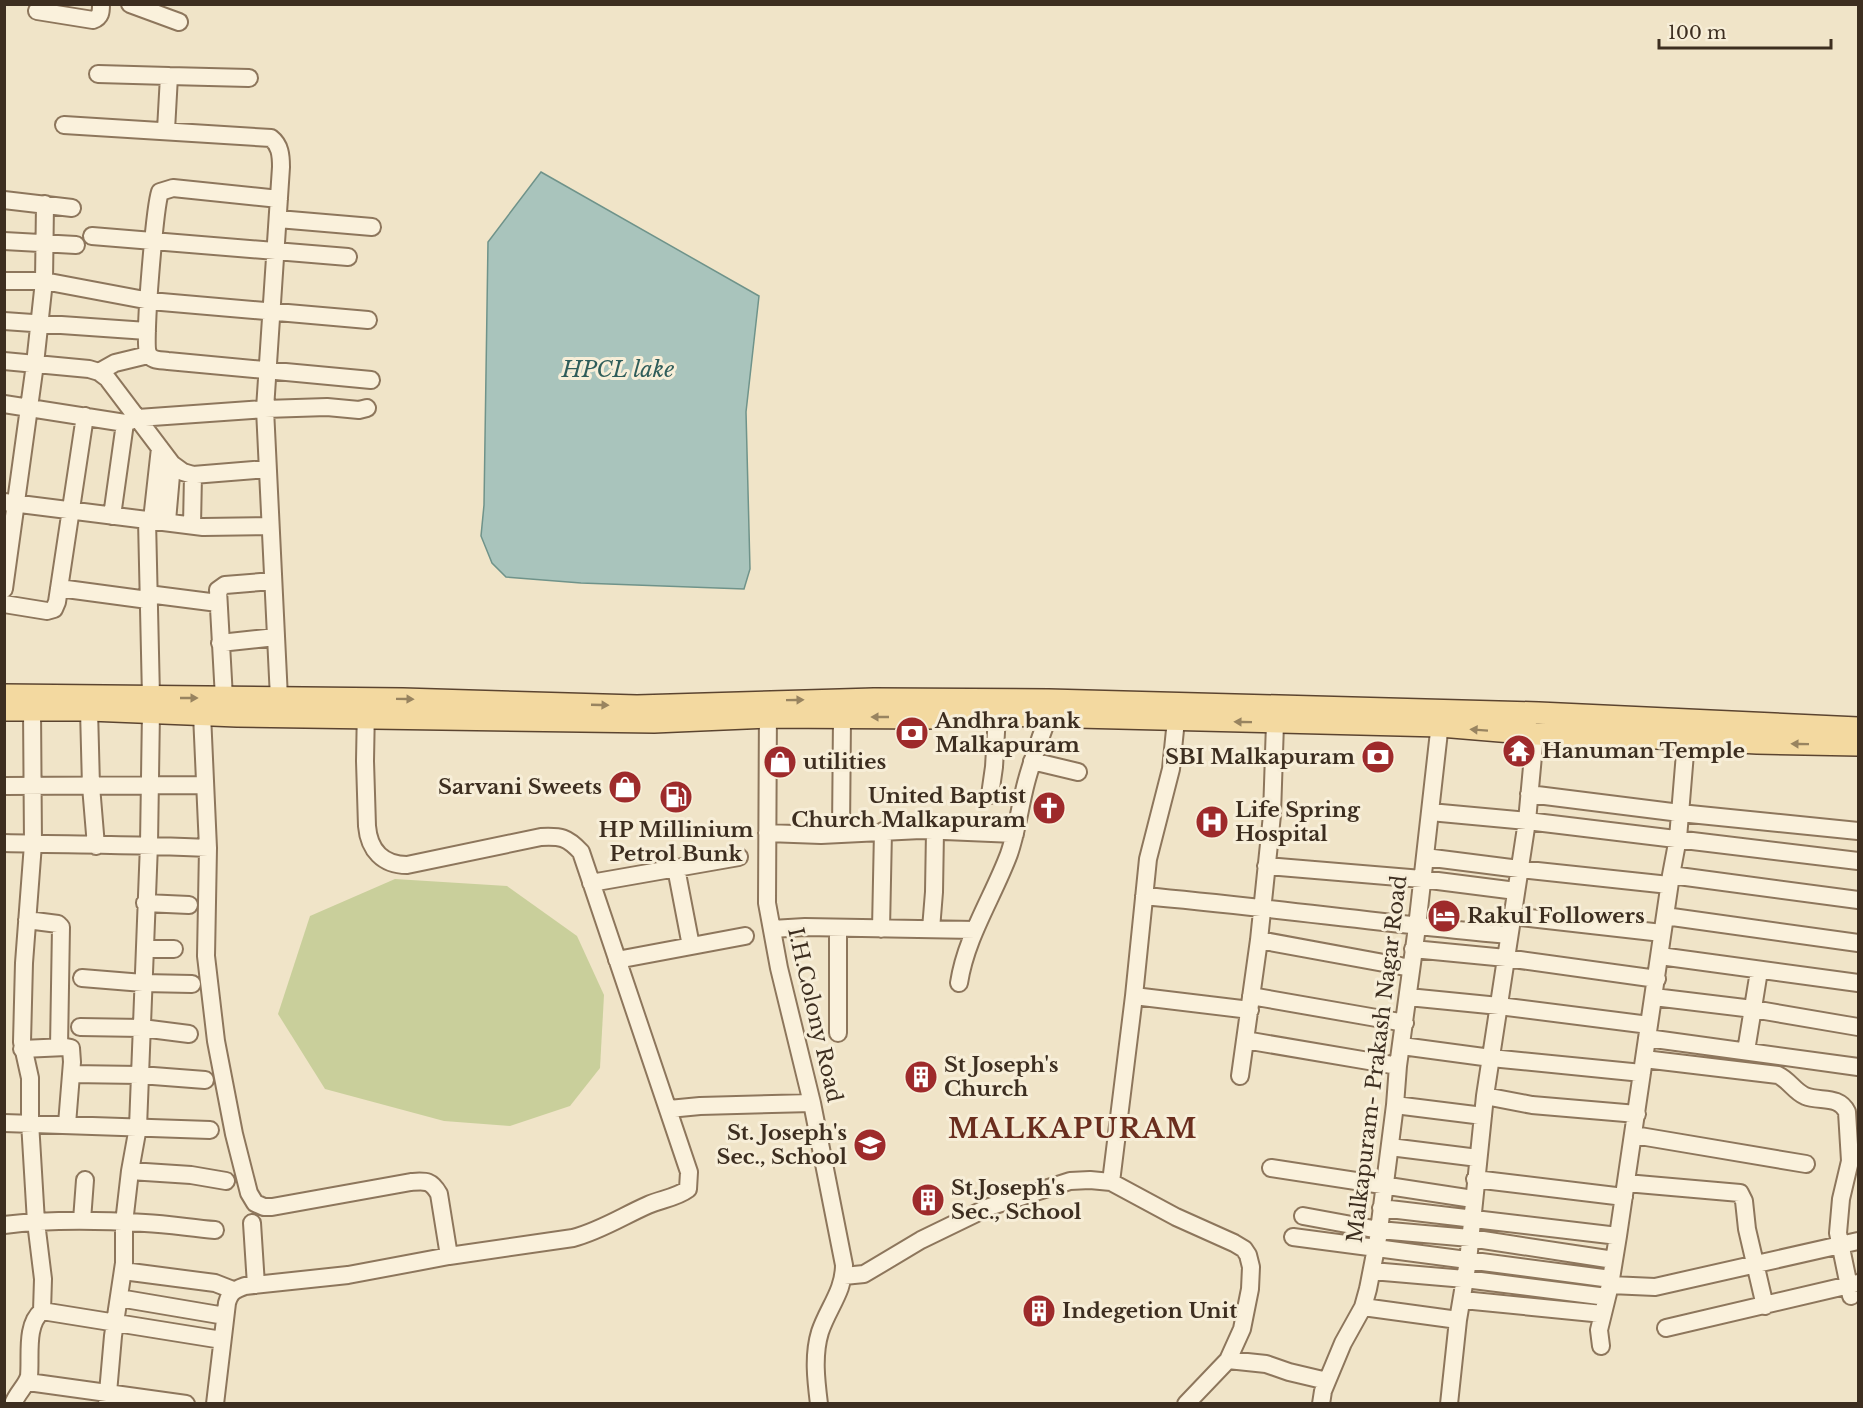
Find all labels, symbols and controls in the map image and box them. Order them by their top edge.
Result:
scale bar [1659,12,1832,50]
text: 100 m [1668,22,1726,44]
water label: HPCL lake [561,356,674,383]
one-way arrow [179,693,198,702]
one-way arrow [395,695,414,704]
one-way arrow [785,696,804,705]
one-way arrow [590,700,609,709]
place label: Andhra bank Malkapuram [934,708,1081,758]
one-way arrow [870,712,889,722]
bank icon: Andhra bank Malkapuram [894,715,930,751]
one-way arrow [1233,717,1252,727]
one-way arrow [1470,725,1489,734]
temple icon: Hanuman Temple [1501,733,1537,769]
place label: Hanuman Temple [1542,738,1745,764]
bank icon: SBI Malkapuram [1360,739,1396,775]
one-way arrow [1791,739,1810,749]
shop icon: utilities [762,744,798,780]
place label: SBI Malkapuram [1165,744,1355,770]
place label: utilities [803,749,886,775]
shop icon: Sarvani Sweets [607,769,643,805]
place label: Sarvani Sweets [438,774,602,800]
fuel station icon: HP Millinium Petrol Bunk [658,779,694,815]
place label: United Baptist Church Malkapuram [791,783,1026,833]
church icon: United Baptist Church Malkapuram [1031,790,1067,826]
place label: Life Spring Hospital [1235,797,1361,847]
hospital icon: Life Spring Hospital [1194,804,1230,840]
place label: HP Millinium Petrol Bunk [599,817,753,867]
street label: Malkapuram- Prakash Nagar Road [1342,874,1412,1244]
hotel icon: Rakul Followers [1426,898,1462,934]
place label: Rakul Followers [1467,903,1645,929]
street label: I.H.Colony Road [782,925,848,1105]
place label: St Joseph's Church [944,1052,1059,1102]
building icon: St Joseph's Church [903,1059,939,1095]
district label: MALKAPURAM [948,1112,1198,1145]
place label: St. Joseph's Sec., School [716,1120,848,1170]
school or university icon: St. Joseph's Sec., School [852,1127,888,1163]
place label: St.Joseph's Sec., School [951,1175,1082,1225]
building icon: St.Joseph's Sec., School [910,1182,946,1218]
building icon: Indegetion Unit [1021,1293,1057,1329]
place label: Indegetion Unit [1062,1298,1237,1324]

